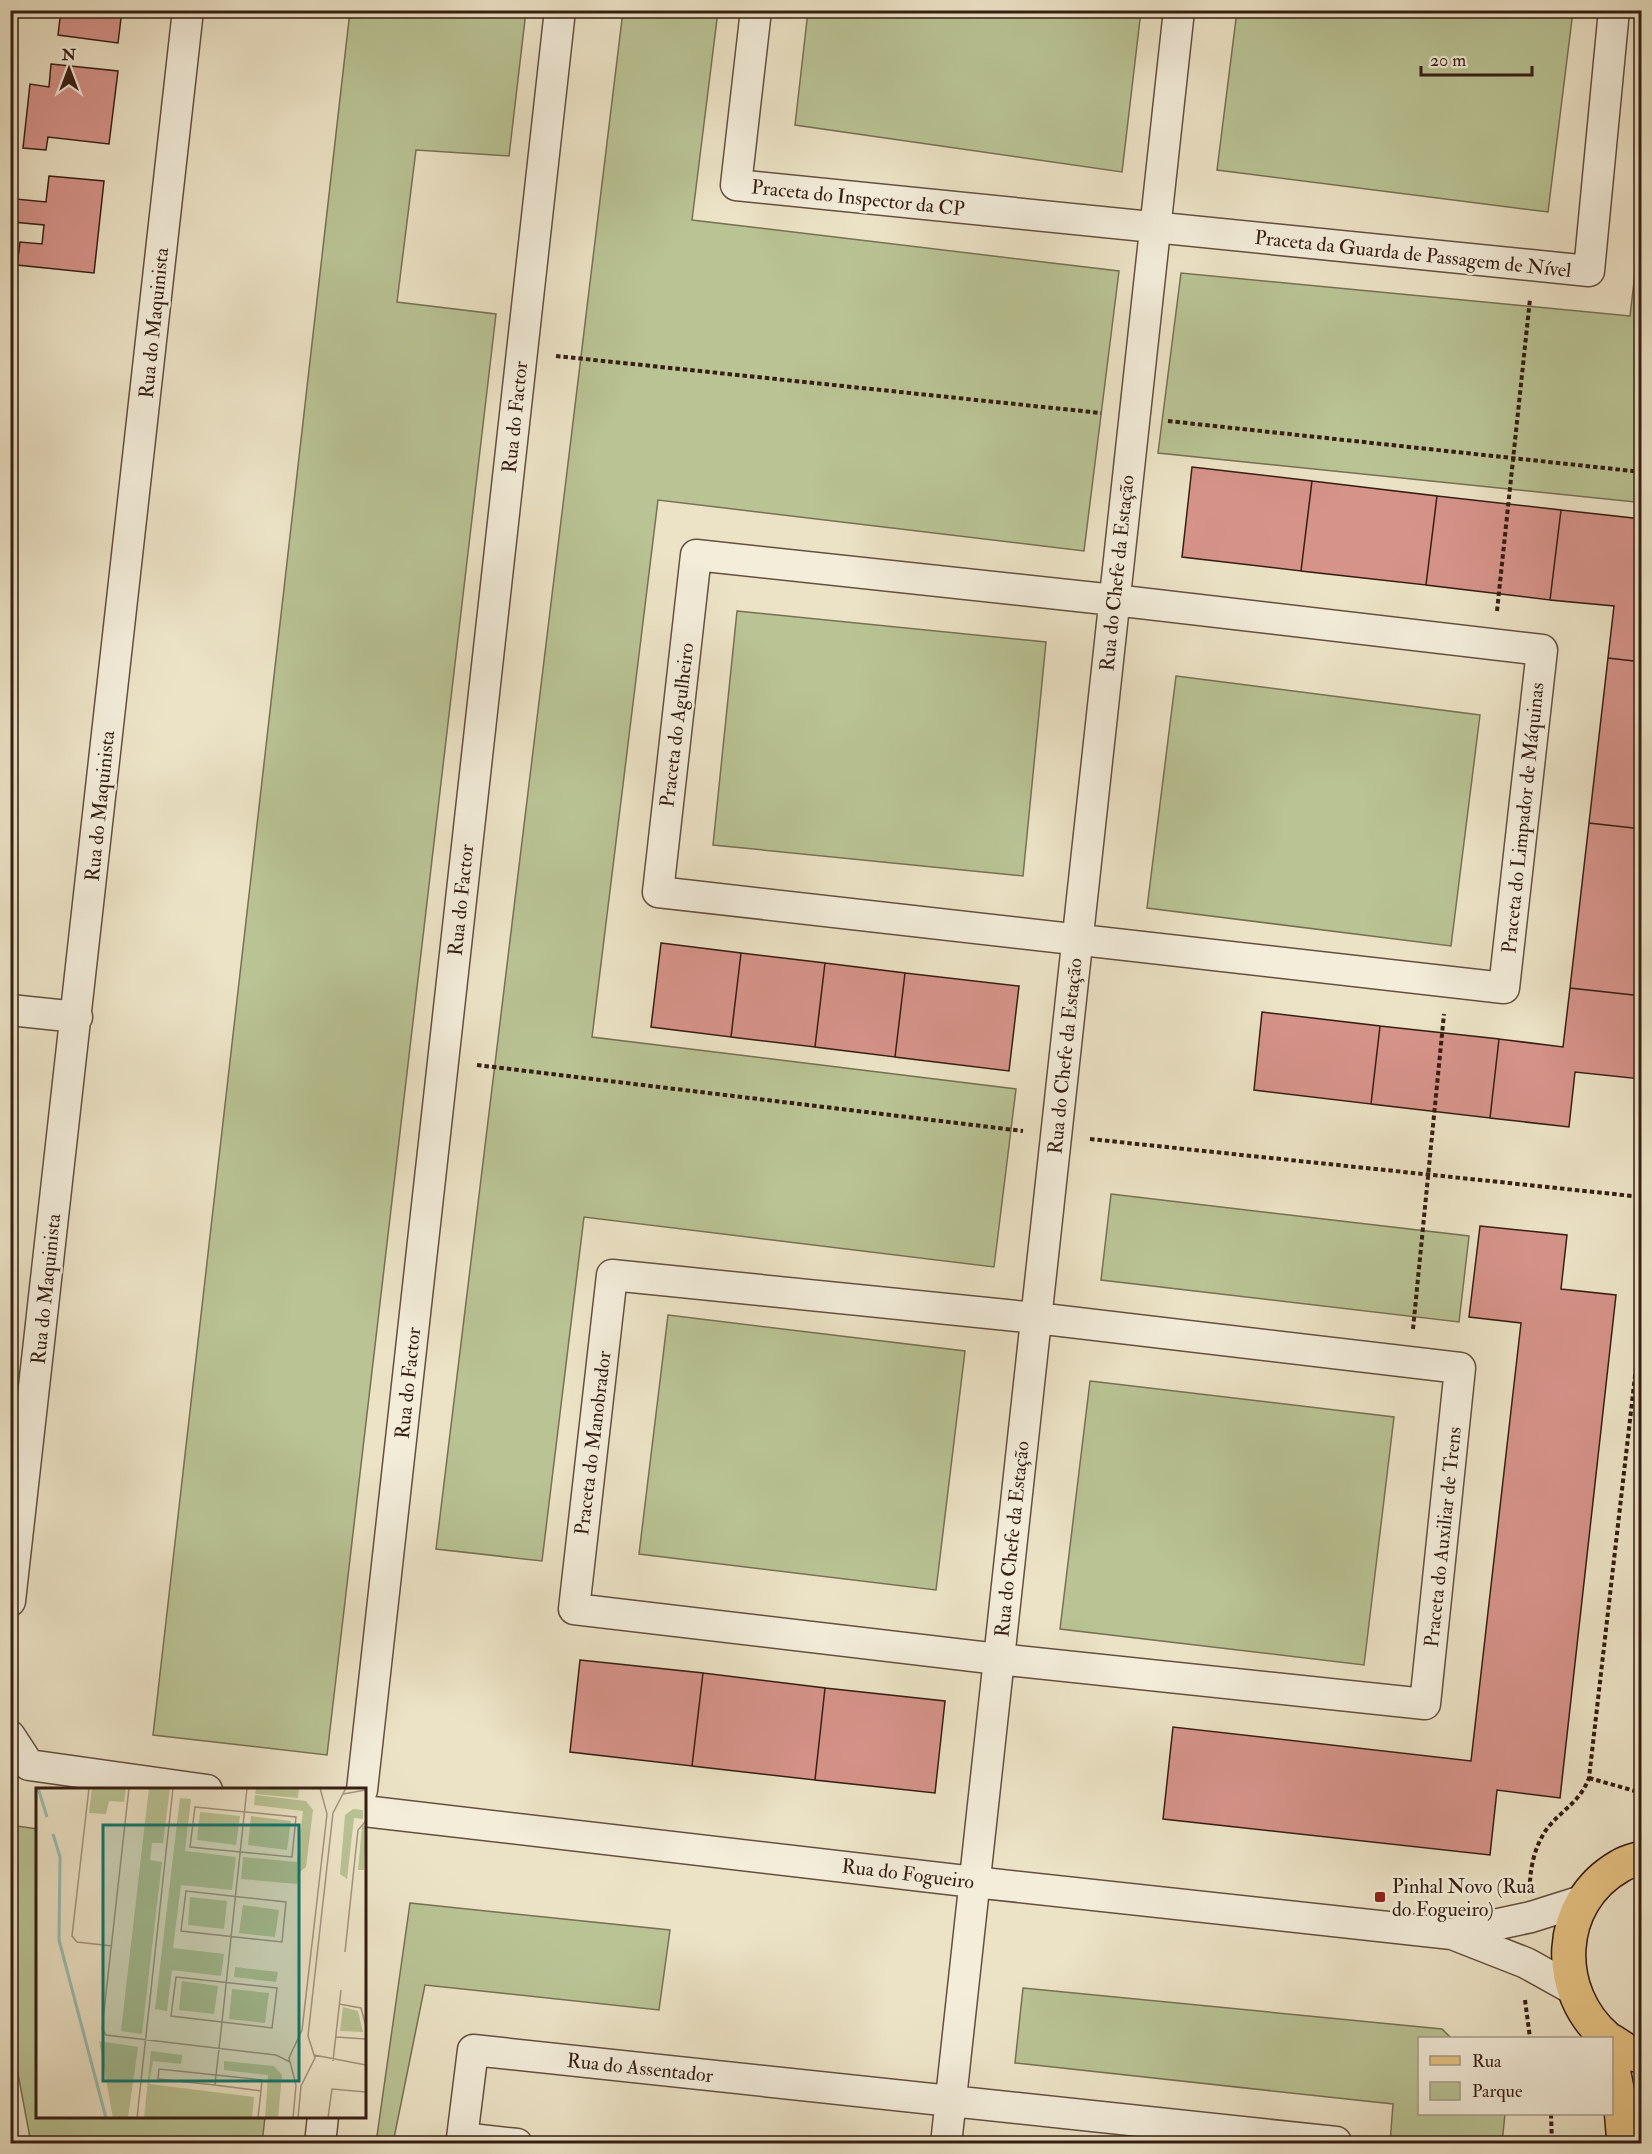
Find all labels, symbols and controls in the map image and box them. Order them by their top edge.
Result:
north arrow [39,39,99,99]
scale bar [1421,39,1532,77]
text: N [61,45,77,65]
text: 20 m [1430,49,1466,72]
street label: Praceta do Inspector da CP [750,174,966,223]
street label: Praceta da Guarda de Passagem de Nível [1253,225,1573,283]
street label: Rua do Maquinista [134,246,174,400]
street label: Rua do Factor [497,359,533,474]
street label: Rua do Chefe da Estação [1094,474,1140,672]
street label: Praceta do Agulheiro [655,641,699,809]
street label: Praceta do Limpador de Máquinas [1496,681,1551,955]
street label: Rua do Maquinista [80,729,120,883]
street label: Rua do Factor [443,842,479,957]
street label: Rua do Chefe da Estação [1042,957,1088,1155]
street label: Rua do Maquinista [26,1212,66,1366]
street label: Rua do Factor [390,1325,426,1440]
street label: Praceta do Manobrador [569,1349,617,1537]
street label: Praceta do Auxiliar de Trens [1419,1425,1467,1649]
street label: Rua do Chefe da Estação [989,1440,1035,1638]
inset map [36,1788,366,2118]
street label: Rua do Fogueiro [840,1853,976,1895]
place label: Pinhal Novo (Rua do Fogueiro) [1392,1874,1536,1922]
marker: Pinhal Novo (Rua do Fogueiro) [1373,1890,1387,1904]
legend [1418,2037,1613,2115]
street label: Rua do Assentador [566,2048,715,2088]
text: Rua [1472,2050,1502,2073]
text: Parque [1472,2080,1523,2103]

